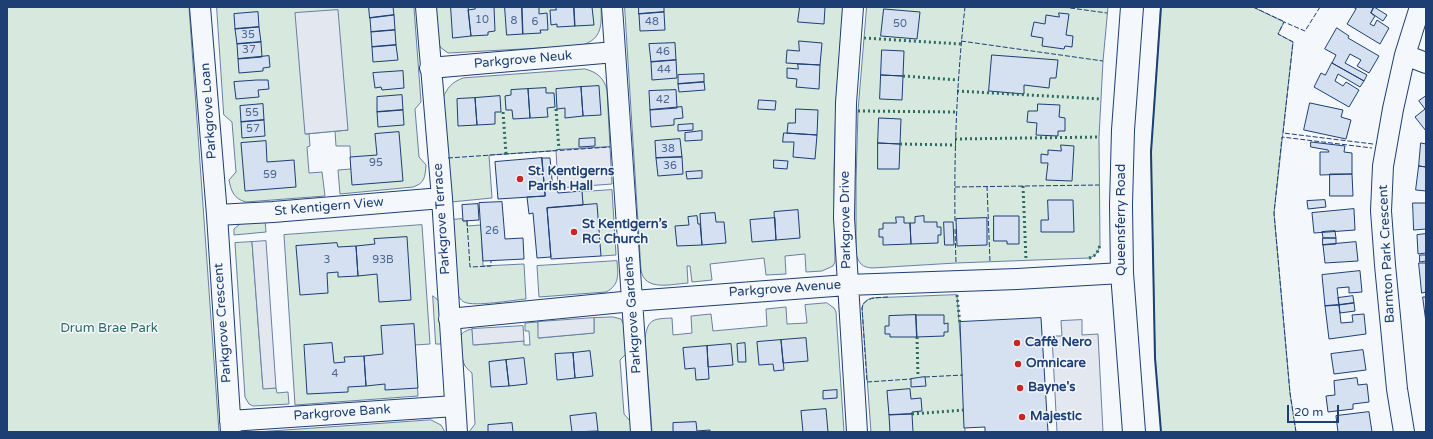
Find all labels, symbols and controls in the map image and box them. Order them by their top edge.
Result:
house number: 10 [475,13,489,27]
house number: 8 [511,14,517,28]
house number: 6 [532,15,538,29]
house number: 48 [645,15,659,29]
house number: 50 [893,17,907,31]
house number: 35 [241,28,255,42]
house number: 37 [242,43,256,57]
house number: 46 [656,45,670,59]
street label: Parkgrove Neuk [473,48,573,72]
street label: Parkgrove Loan [198,62,220,160]
house number: 44 [657,63,671,77]
house number: 42 [656,93,670,107]
house number: 55 [245,106,259,120]
house number: 57 [246,122,260,136]
house number: 38 [661,142,675,156]
house number: 95 [369,156,383,170]
house number: 36 [663,159,677,173]
street label: Parkgrove Terrace [430,163,454,275]
place label: St. Kentigerns Parish Hall [528,164,614,195]
street label: Queensferry Road [1114,164,1130,276]
house number: 59 [263,168,277,182]
street label: Parkgrove Drive [837,171,855,269]
marker: St. Kentigerns Parish Hall [515,174,525,184]
street label: Barnton Park Crescent [1376,184,1398,324]
street label: St Kentigern View [274,194,384,220]
place label: St Kentigern’s RC Church [582,217,668,248]
house number: 26 [485,224,499,238]
marker: St Kentigern’s RC Church [569,227,579,237]
house number: 3 [324,253,330,267]
house number: 93B [372,253,394,267]
street label: Parkgrove Gardens [621,256,645,374]
street label: Parkgrove Crescent [211,262,235,384]
street label: Parkgrove Avenue [728,277,842,301]
park label: Drum Brae Park [60,321,158,337]
place label: Caffè Nero [1025,335,1092,351]
marker: Caffè Nero [1012,338,1022,348]
place label: Omnicare [1026,356,1086,372]
marker: Omnicare [1013,359,1023,369]
house number: 4 [332,367,338,381]
place label: Bayne's [1028,380,1076,396]
marker: Bayne's [1015,383,1025,393]
scale bar [1289,397,1341,423]
street label: Parkgrove Bank [293,402,391,424]
text: 20 m [1294,405,1323,419]
place label: Majestic [1030,409,1082,425]
marker: Majestic [1017,412,1027,422]

